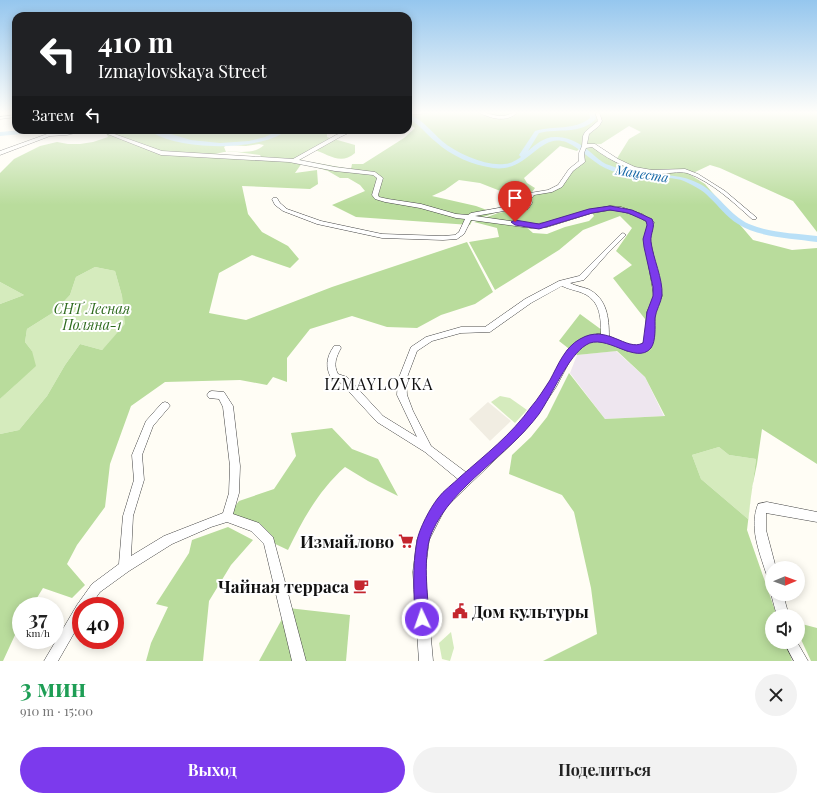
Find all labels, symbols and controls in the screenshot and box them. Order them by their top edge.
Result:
text: 410 m [98,23,173,60]
icon: left [32,28,84,80]
text: Izmaylovskaya Street [98,59,267,83]
icon: left [82,104,104,126]
text: Затем [32,105,74,125]
water label: Мацеста [613,160,670,186]
pin [498,181,532,222]
icon: arrive [504,187,526,209]
park label: СНТ Лесная Поляна-1 [54,299,130,334]
district label: IZMAYLOVKA [324,373,434,394]
place label: Измайлово [300,530,394,552]
supermarket icon: Измайлово [397,532,415,550]
north arrow [765,561,805,601]
map controls [765,561,805,649]
place label: Чайная терраса [218,575,349,597]
cafe icon: Чайная терраса [352,577,370,595]
speed limit sign: 40 [72,597,124,649]
position arrow [401,598,443,640]
place label: Дом культуры [472,600,589,622]
public building icon: Дом культуры [451,602,469,620]
text: 37 [29,604,47,631]
button: sound [765,609,805,649]
text: km/h [26,626,50,640]
text: 3 мин [20,671,86,703]
button: close [755,674,797,716]
text: 910 m · 15:00 [20,702,93,719]
button: Выход [20,747,405,793]
button: Поделиться [413,747,797,793]

